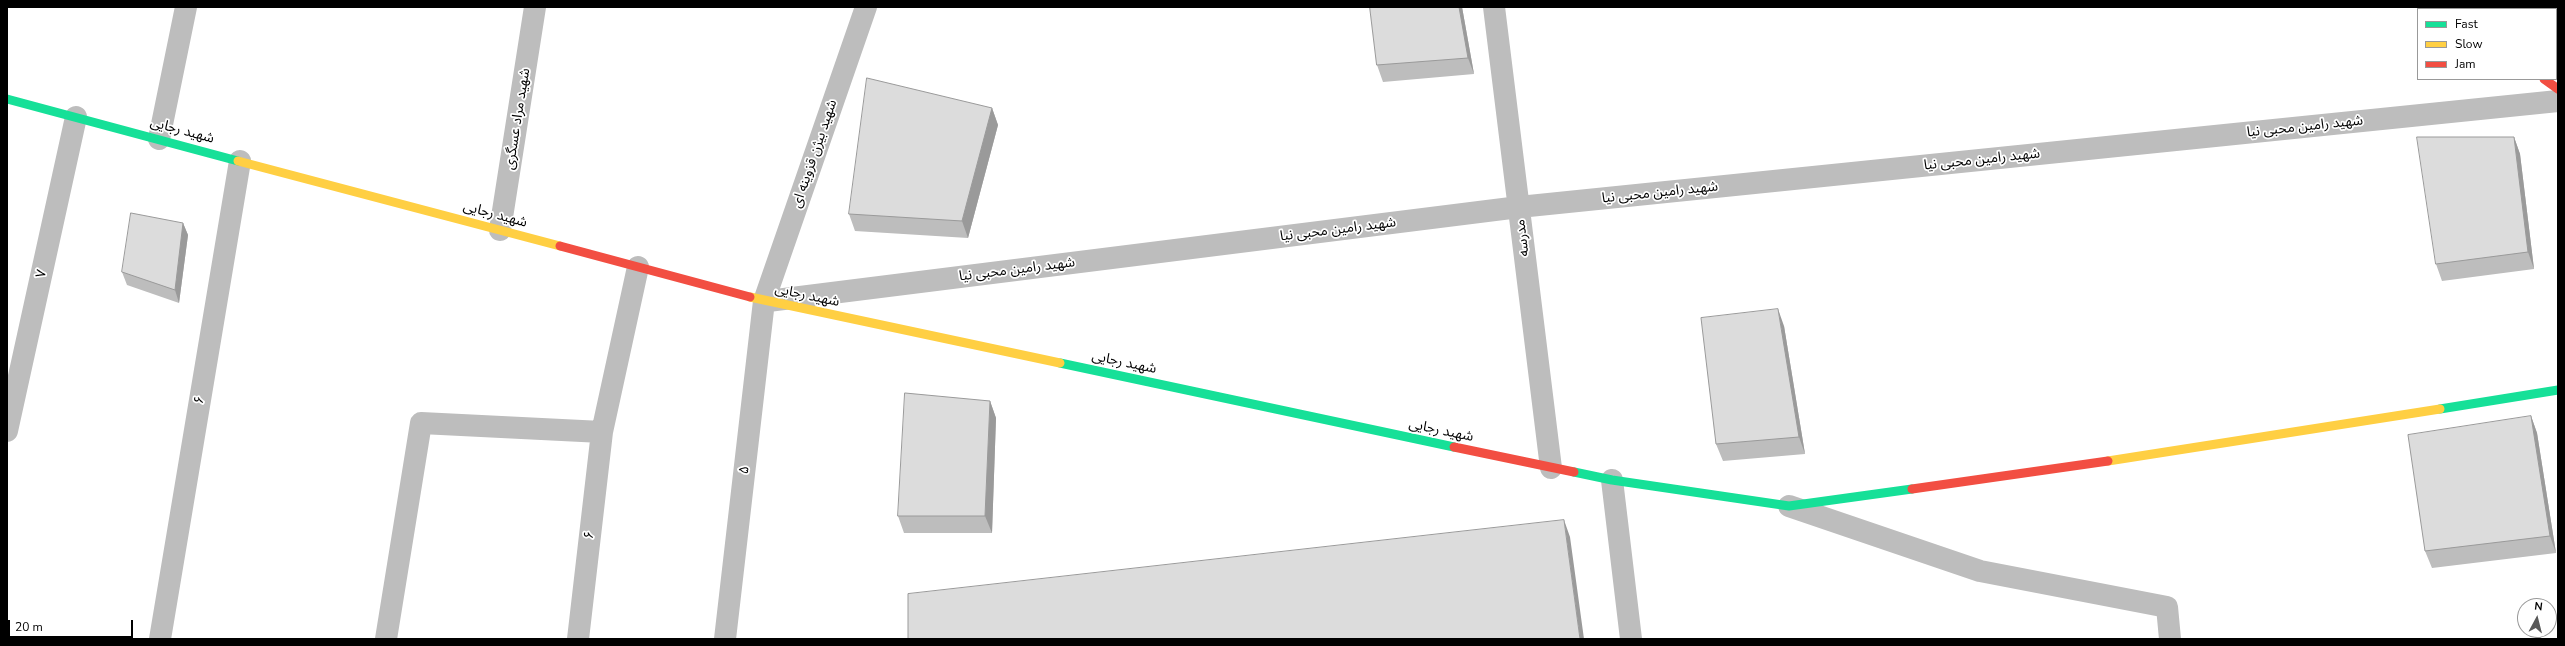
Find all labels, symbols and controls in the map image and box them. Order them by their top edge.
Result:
legend [2417,8,2557,80]
text: Fast [2455,16,2478,32]
text: Slow [2455,36,2483,52]
text: Jam [2455,56,2476,72]
street label: شهید مراد عسگری [502,67,534,171]
street label: شهید بیژن قزوینه ای [789,98,841,210]
street label: شهید رامین محبی نیا [2246,113,2364,141]
street label: شهید رجایی [148,114,216,148]
street label: شهید رامین محبی نیا [1923,146,2041,174]
street label: شهید رامین محبی نیا [1601,179,1719,207]
street label: شهید رجایی [461,198,529,232]
street label: شهید رامین محبی نیا [1279,215,1397,245]
street label: مدرسه [1512,218,1534,258]
street label: شهید رامین محبی نیا [958,255,1076,285]
street label: ۷ [33,268,51,280]
street label: شهید رجایی [773,281,841,311]
street label: شهید رجایی [1090,348,1158,378]
street label: ۶ [191,395,209,405]
street label: شهید رجایی [1407,416,1475,446]
street label: ۵ [736,465,754,475]
street label: ۶ [581,530,599,540]
north arrow [2517,598,2557,638]
text: N [2533,599,2543,615]
scale bar [10,612,135,638]
text: 20 m [15,619,43,635]

